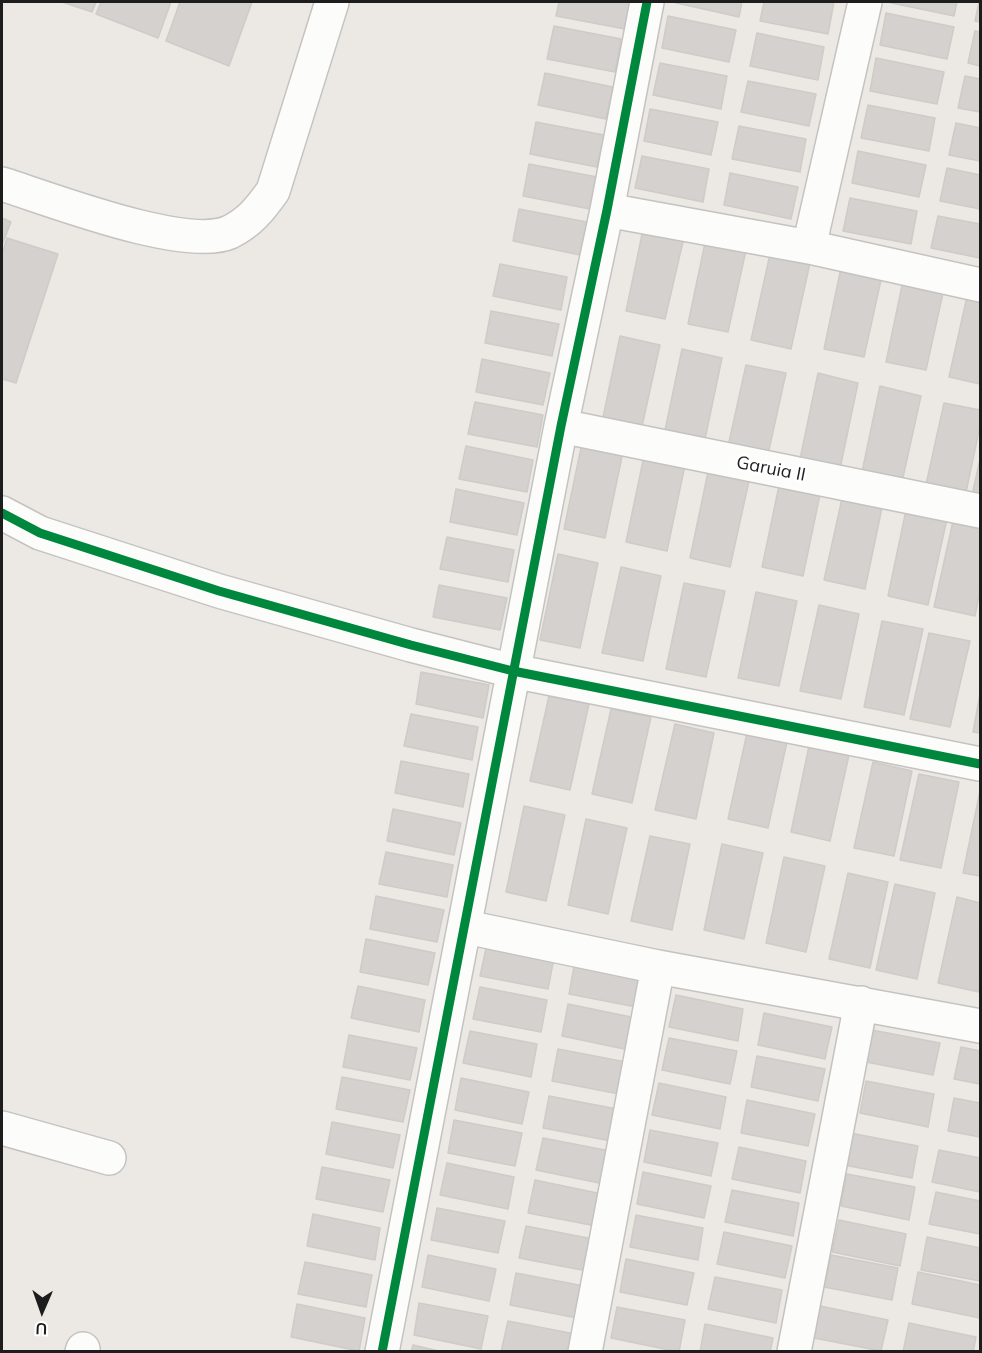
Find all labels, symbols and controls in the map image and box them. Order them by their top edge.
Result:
street label: Garuia II [735,452,807,486]
north arrow [12,1281,72,1341]
text: U [35,1319,48,1339]

